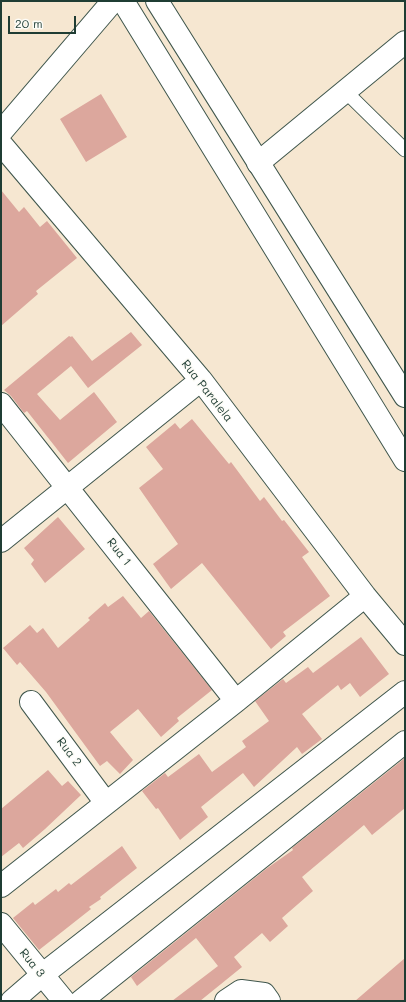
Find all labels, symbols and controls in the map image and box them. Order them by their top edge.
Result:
scale bar [10,8,78,34]
text: 20 m [15,15,43,31]
street label: Rua Paralela [178,357,236,425]
street label: Rua 1 [104,535,134,569]
street label: Rua 2 [54,735,84,769]
street label: Rua 3 [16,946,48,980]

